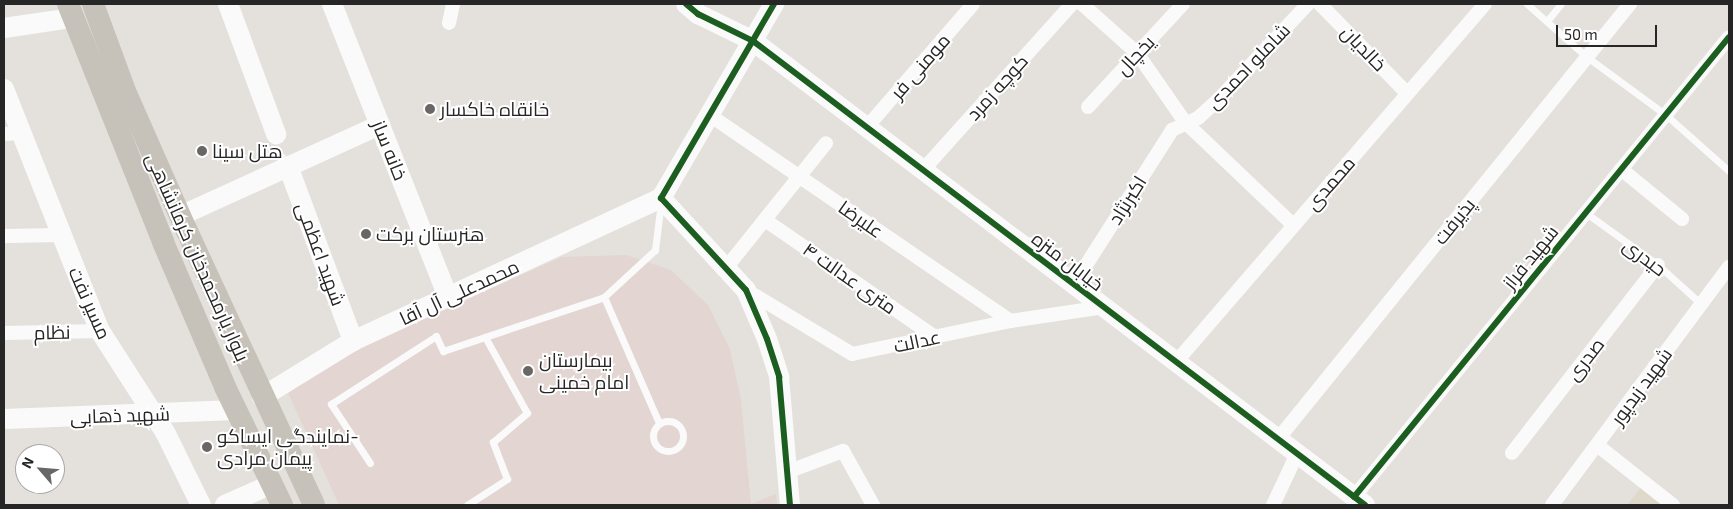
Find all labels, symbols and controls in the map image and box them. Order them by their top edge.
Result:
scale bar [1558,15,1659,47]
street label: شاملو احمدی [1202,18,1294,114]
street label: خالدیان [1337,20,1391,76]
text: 50 m [1564,25,1598,43]
street label: مومنی فر [885,29,955,103]
street label: یخچال [1111,30,1159,80]
street label: کوچه زمرد [962,49,1032,125]
place label: خانقاه خاکسار [440,98,549,120]
marker: خانقاه خاکسار [424,103,436,115]
street label: خانه ساز [368,117,412,183]
place label: هتل سینا [212,140,283,162]
marker: هتل سینا [196,145,208,157]
street label: بلوار یارمحمدخان کرمانشاهی [142,149,254,365]
street label: محمدی [1301,151,1359,215]
street label: اکبرنژاد [1103,171,1151,229]
street label: پذیرفت [1428,193,1480,249]
street label: علیرضا [834,195,888,243]
street label: شهید اعظمی [292,199,350,309]
street label: شهید فراز [1497,220,1563,294]
place label: هنرستان برکت [376,223,484,245]
street label: خیابان منزه [1028,227,1108,295]
marker: هنرستان برکت [360,228,372,240]
street label: حیدری [1619,233,1671,281]
street label: ۴ متری عدالت [799,237,901,319]
street label: محمدعلی آل آقا [396,254,522,330]
street label: مسیر نفت [64,263,116,343]
street label: نظام [33,320,71,344]
street label: عدالت [892,325,942,357]
street label: صدری [1561,333,1609,385]
street label: شهید زیدپور [1605,343,1677,429]
place label: بیمارستان امام خمینی [539,349,629,393]
marker: بیمارستان امام خمینی [521,364,535,378]
street label: شهید ذهابی [70,402,170,428]
place label: نمایندگی ایساکو- پیمان مرادی [217,425,359,469]
marker: نمایندگی ایساکو- پیمان مرادی [201,441,213,453]
north arrow [15,444,65,494]
text: N [17,454,37,471]

